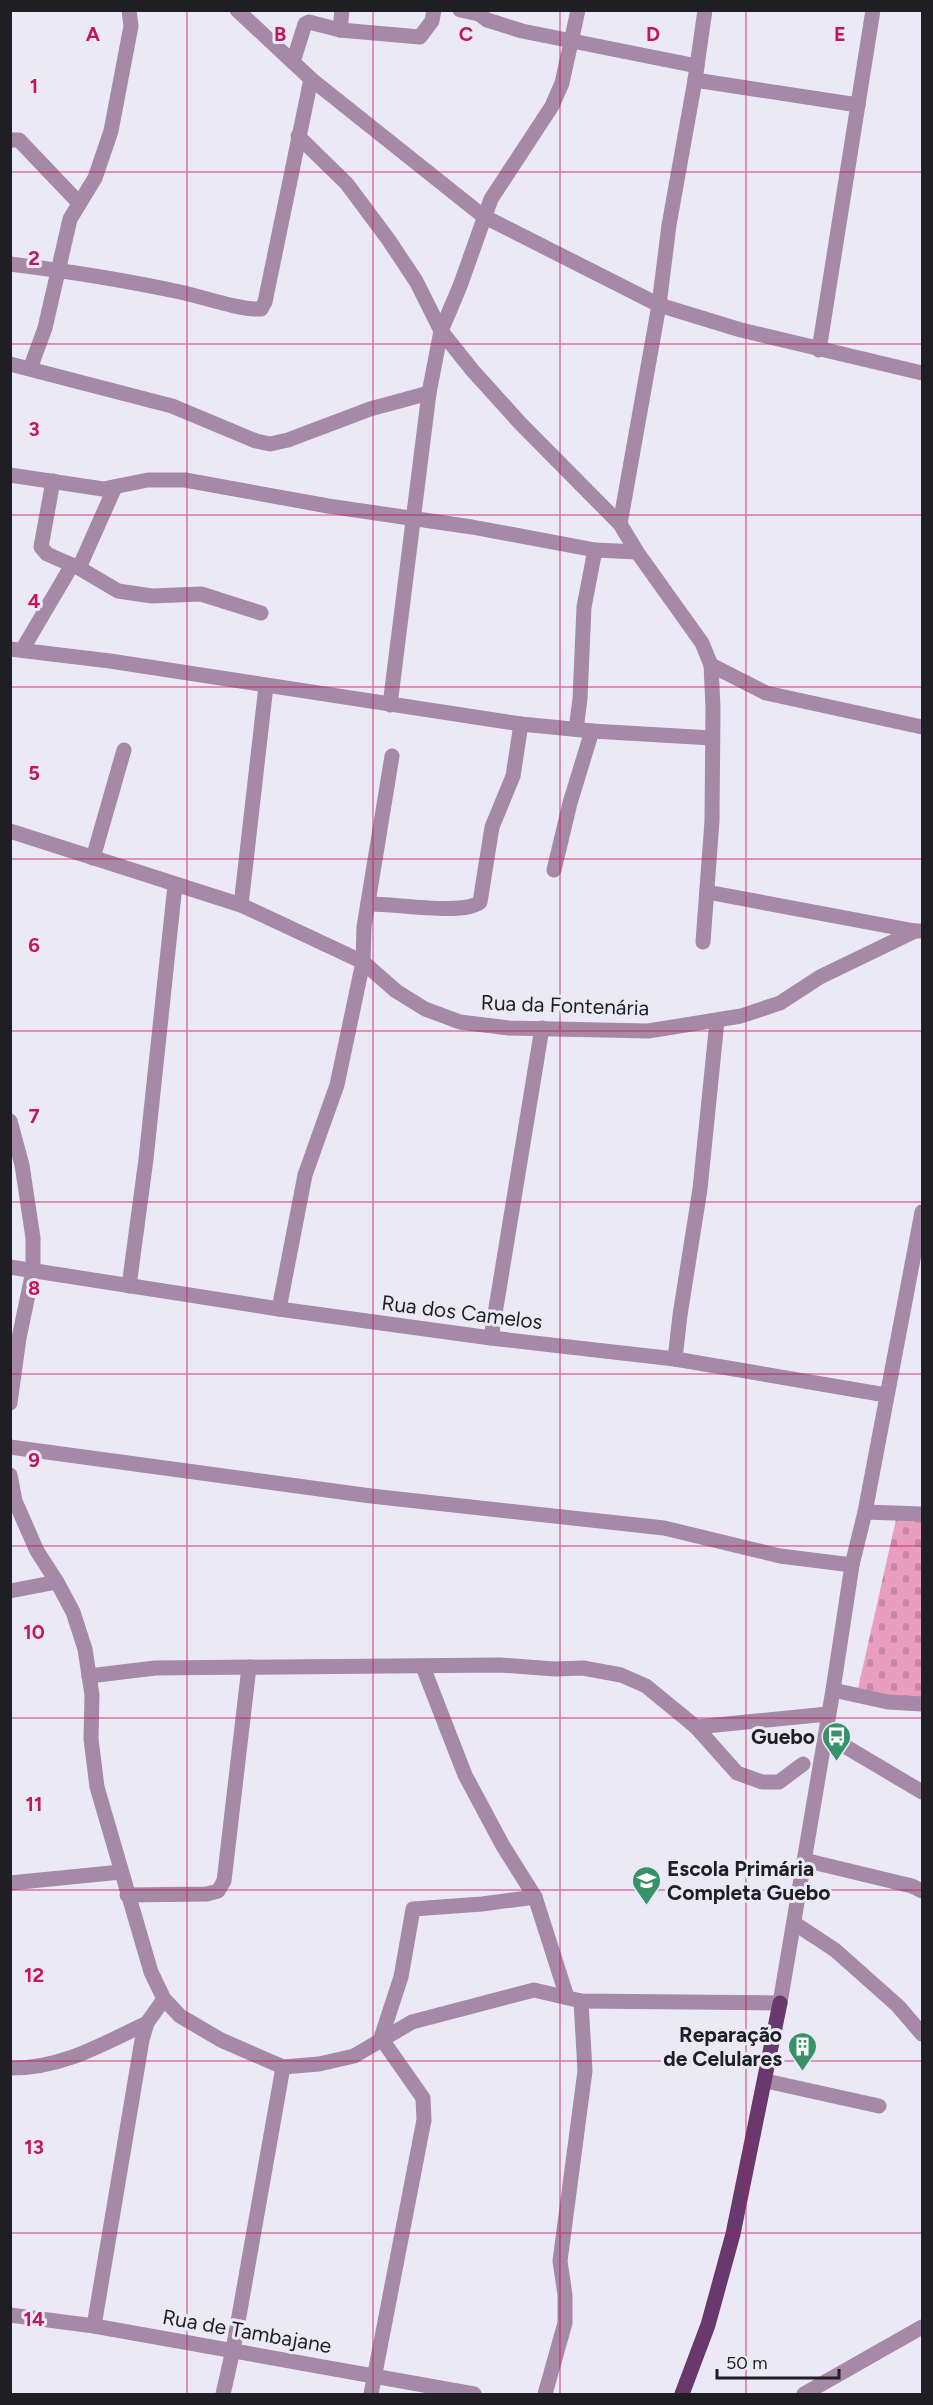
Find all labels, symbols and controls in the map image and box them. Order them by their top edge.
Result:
text: A [86,22,101,46]
text: B [274,22,286,46]
text: C [459,22,473,46]
text: D [646,22,660,46]
text: E [834,22,846,46]
text: 1 [30,74,38,98]
text: 2 [28,246,40,270]
text: 3 [28,417,40,441]
text: 4 [28,589,41,613]
text: 5 [28,761,40,785]
text: 6 [28,933,40,957]
street label: Rua da Fontenária [480,990,650,1020]
text: 7 [28,1104,40,1128]
text: 8 [28,1276,40,1300]
street label: Rua dos Camelos [380,1290,544,1334]
text: 9 [28,1448,40,1472]
text: 10 [23,1620,45,1644]
bus stop icon: Guebo [820,1720,852,1762]
place label: Guebo [751,1724,815,1749]
text: 11 [26,1792,42,1816]
place label: Escola Primária Completa Guebo [667,1856,830,1905]
school or university icon: Escola Primária Completa Guebo [630,1864,662,1906]
text: 12 [24,1963,44,1987]
place label: Reparação de Celulares [663,2022,782,2071]
building icon: Reparação de Celulares [787,2030,819,2072]
text: 13 [24,2135,44,2159]
street label: Rua de Tambajane [161,2304,333,2358]
text: 14 [23,2307,45,2331]
scale bar [717,2342,838,2380]
text: 50 m [726,2352,768,2374]

